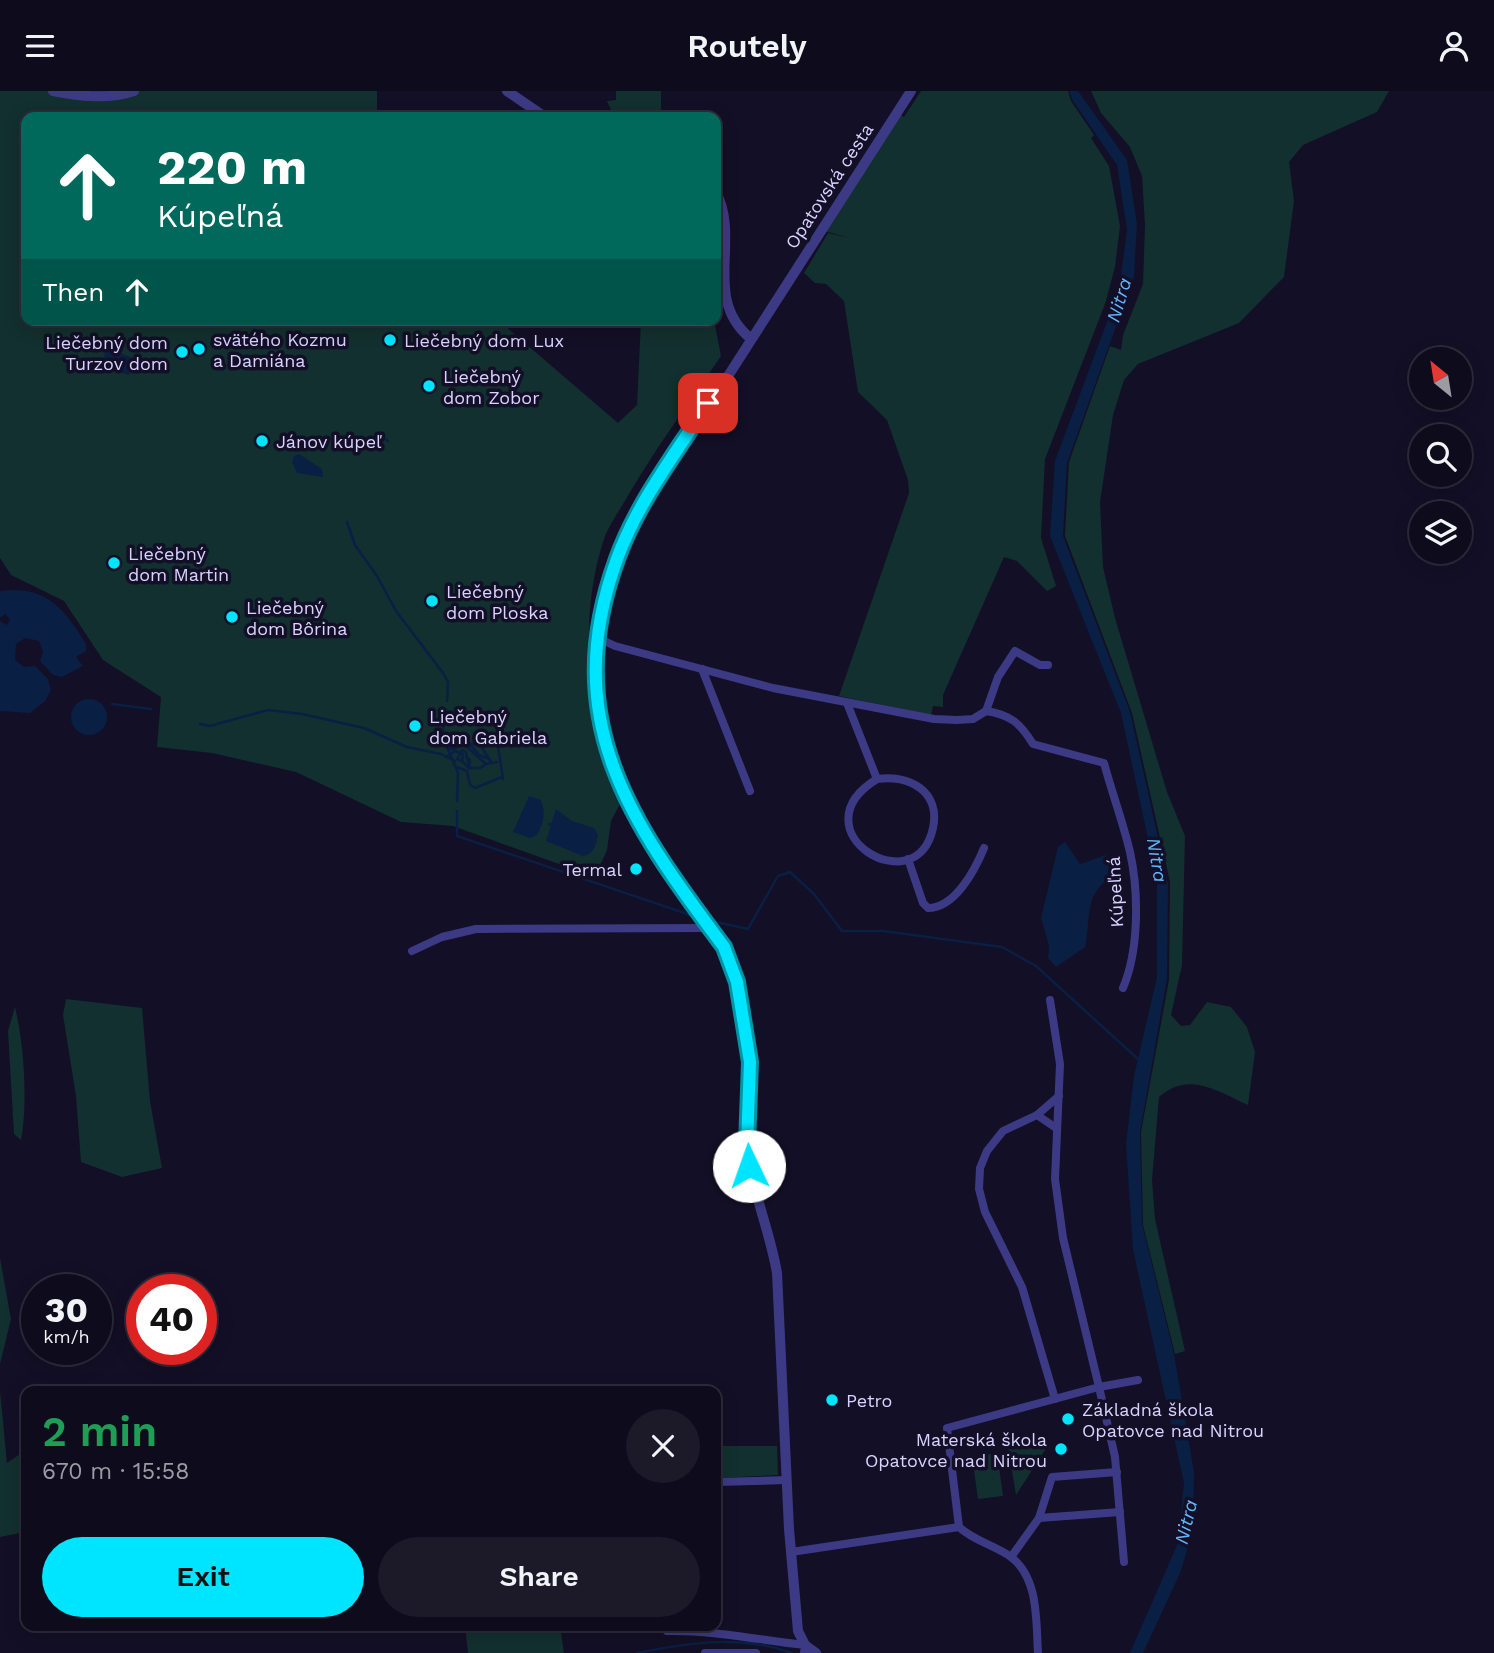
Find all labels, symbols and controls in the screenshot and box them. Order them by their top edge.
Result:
icon: menu [21,27,59,65]
text: Routely [687,27,807,65]
icon: person [1435,27,1473,65]
street label: Opatovská cesta [781,119,877,253]
text: 220 m [157,138,307,196]
icon: ahead [42,140,133,231]
text: Kúpeľná [157,197,283,235]
icon: ahead [118,273,156,311]
water label: Nitra [1101,275,1137,325]
text: Then [42,277,104,307]
place label: svätého Kozmu a Damiána [213,329,347,371]
place label: Liečebný dom Lux [404,330,564,351]
place label: Liečebný dom Turzov dom [45,332,168,374]
marker: Liečebný dom Lux [382,332,398,348]
marker: svätého Kozmu a Damiána [191,341,207,357]
marker: Liečebný dom Turzov dom [174,344,190,360]
north arrow [1409,347,1472,409]
map controls [1409,347,1472,564]
place label: Liečebný dom Zobor [443,366,540,408]
pin [678,373,738,433]
marker: Liečebný dom Zobor [421,378,437,394]
icon: arrive [689,384,727,422]
button: search [1409,424,1472,487]
place label: Jánov kúpeľ [276,431,382,452]
marker: Jánov kúpeľ [254,433,270,449]
button: layers [1409,501,1472,564]
place label: Liečebný dom Martin [128,543,229,585]
marker: Liečebný dom Martin [106,555,122,571]
place label: Liečebný dom Ploska [446,581,548,623]
marker: Liečebný dom Ploska [424,593,440,609]
place label: Liečebný dom Bôrina [246,597,347,639]
marker: Liečebný dom Bôrina [224,609,240,625]
place label: Liečebný dom Gabriela [429,706,547,748]
marker: Liečebný dom Gabriela [407,718,423,734]
water label: Nitra [1142,836,1172,884]
street label: Kúpeľná [1103,856,1127,928]
place label: Termal [563,859,622,880]
marker: Termal [628,861,644,877]
position arrow [712,1129,786,1203]
speed limit sign: 40 [126,1274,217,1365]
text: 30 [45,1289,88,1331]
text: km/h [43,1326,90,1347]
place label: Petro [846,1390,892,1411]
marker: Petro [824,1392,840,1408]
place label: Základná škola Opatovce nad Nitrou [1082,1399,1264,1441]
text: 2 min [42,1407,157,1456]
button: close [626,1409,700,1483]
marker: Základná škola Opatovce nad Nitrou [1060,1411,1076,1427]
place label: Materská škola Opatovce nad Nitrou [865,1429,1047,1471]
marker: Materská škola Opatovce nad Nitrou [1053,1441,1069,1457]
text: 670 m · 15:58 [42,1458,189,1485]
water label: Nitra [1170,1497,1202,1547]
button: Exit [42,1537,364,1617]
button: Share [378,1537,700,1617]

